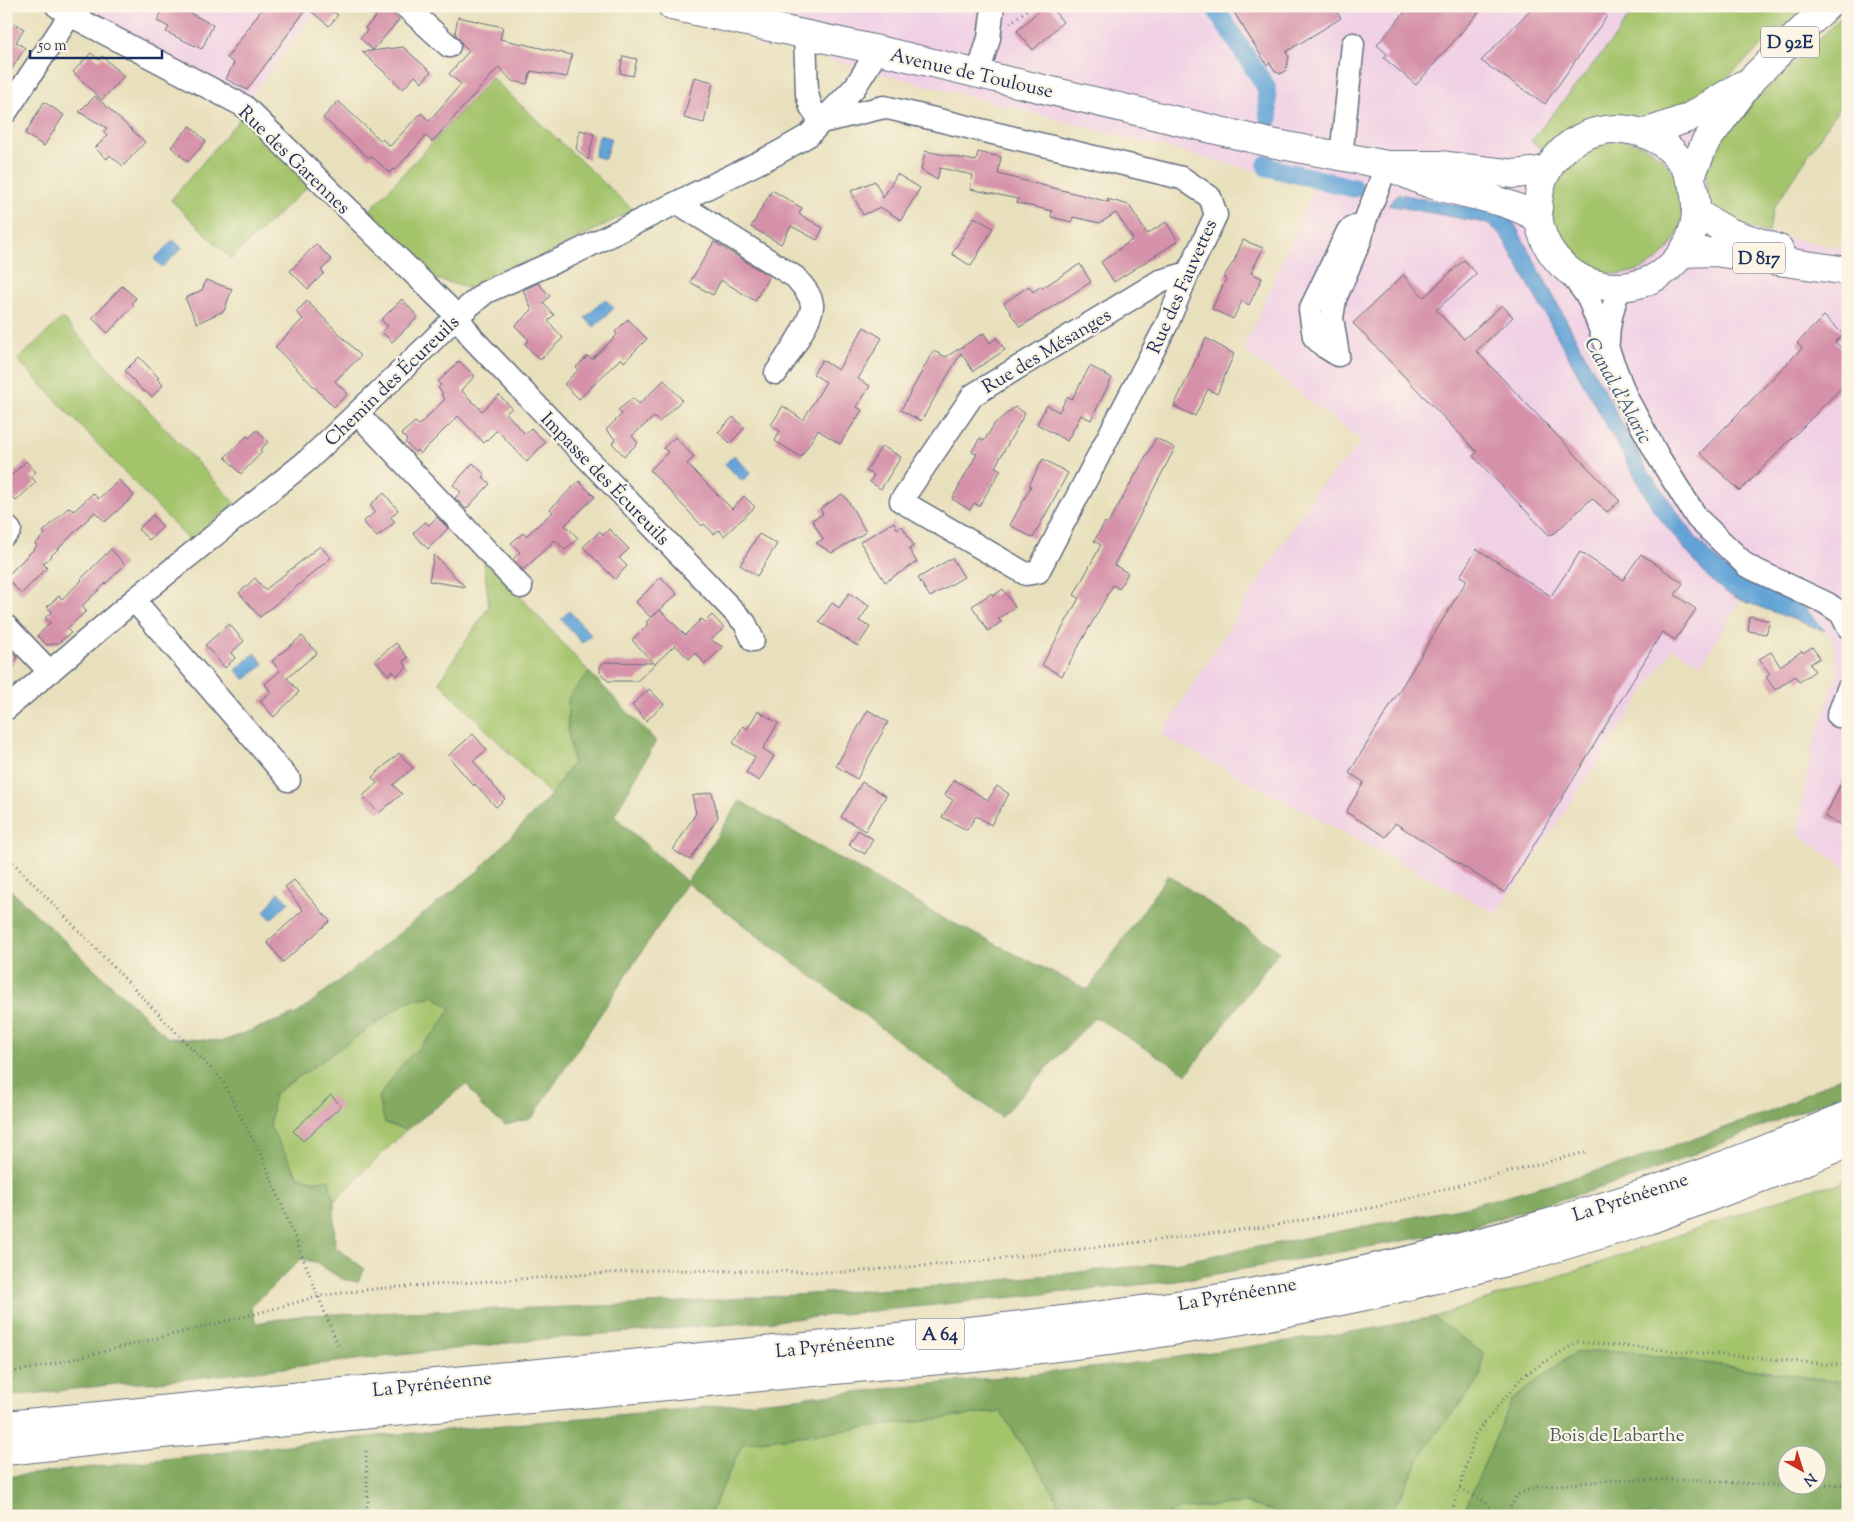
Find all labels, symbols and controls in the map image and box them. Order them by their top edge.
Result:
road number: D 92E [1761,27,1819,58]
scale bar [30,28,162,60]
text: 50 m [37,36,67,57]
street label: Avenue de Toulouse [887,43,1056,106]
street label: Rue des Garennes [231,100,355,221]
street label: Rue des Fauvettes [1141,215,1225,359]
road number: D 817 [1733,242,1785,274]
street label: Rue des Mésanges [977,303,1117,401]
street label: Chemin des Écureuils [319,310,466,454]
water label: Canal d'Alaric [1575,333,1658,450]
street label: Impasse des Écureuils [533,407,675,552]
street label: La Pyrénéenne [1570,1167,1692,1230]
street label: La Pyrénéenne [1176,1272,1299,1319]
road number: A 64 [916,1318,964,1350]
street label: La Pyrénéenne [774,1327,896,1366]
street label: La Pyrénéenne [371,1366,493,1405]
park label: Bois de Labarthe [1549,1423,1685,1450]
north arrow [1776,1444,1826,1494]
text: N [1798,1467,1820,1490]

